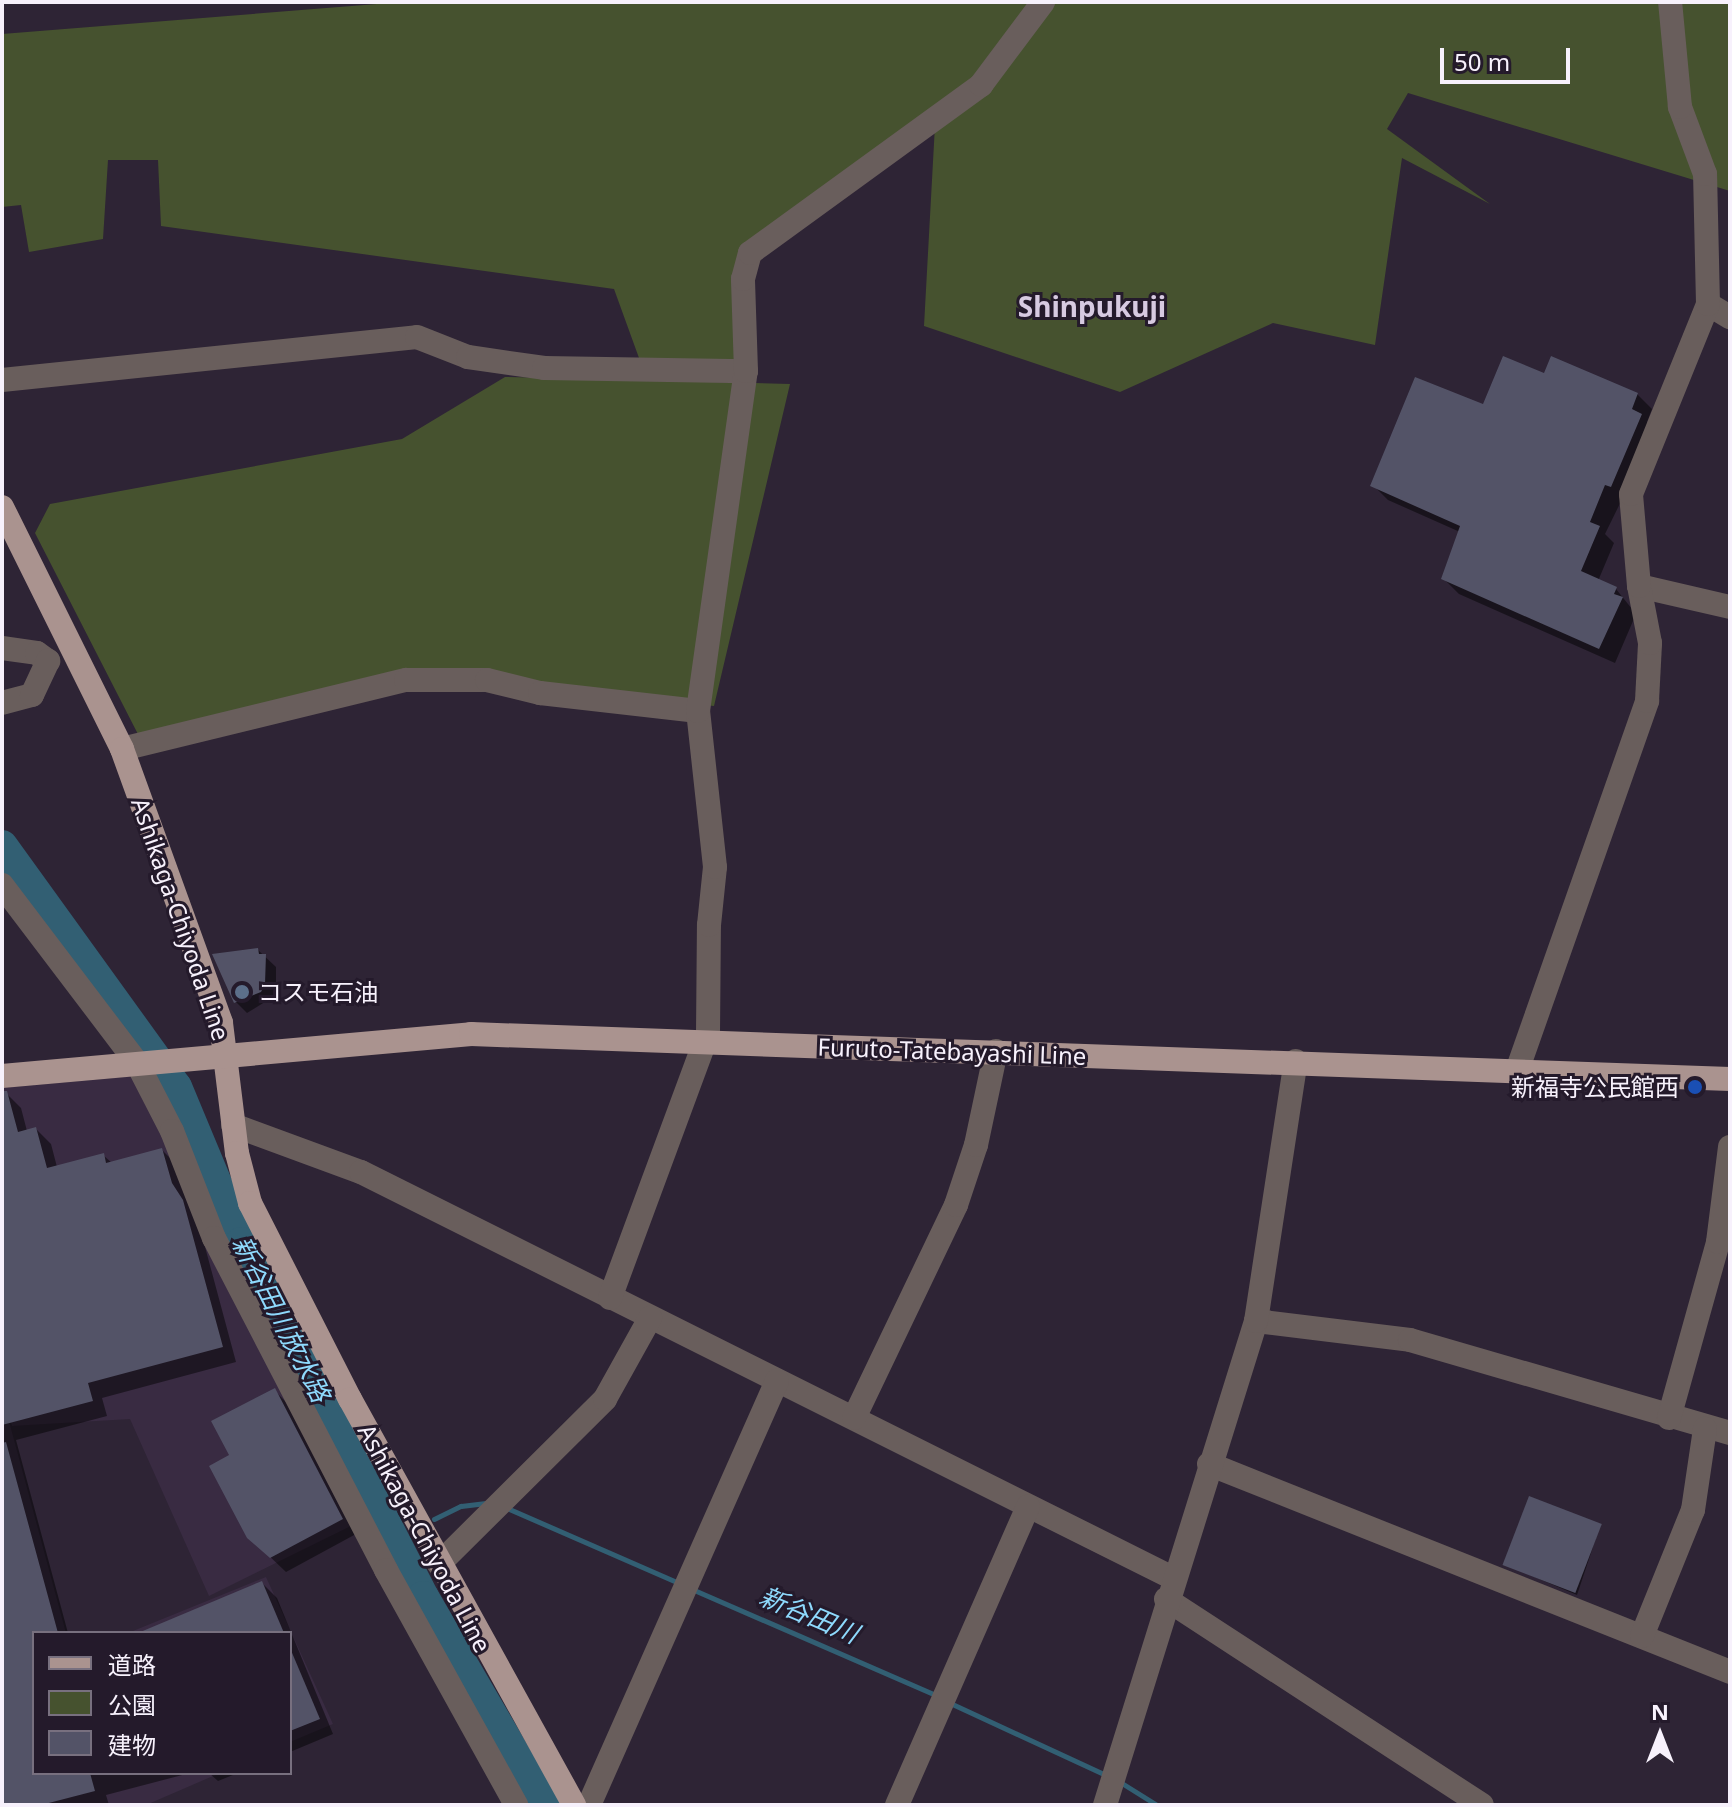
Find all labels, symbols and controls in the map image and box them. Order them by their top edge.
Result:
scale bar [1444,32,1574,82]
text: 50 m [1454,45,1510,78]
district label: Shinpukuji [1018,289,1166,323]
street label: Ashikaga-Chiyoda Line [126,794,236,1044]
place label: コスモ石油 [258,978,378,1006]
marker: コスモ石油 [233,983,251,1001]
street label: Furuto-Tatebayashi Line [817,1032,1087,1070]
place label: 新福寺公民館西 [1511,1073,1679,1101]
marker: 新福寺公民館西 [1686,1078,1704,1096]
water label: 新谷田川放水路 [226,1231,336,1407]
street label: Ashikaga-Chiyoda Line [353,1419,497,1657]
water label: 新谷田川 [755,1580,863,1650]
legend [32,1631,292,1775]
text: 道路 [108,1648,156,1681]
text: 公園 [108,1688,156,1721]
north arrow [1620,1695,1700,1775]
text: N [1651,1696,1669,1726]
text: 建物 [108,1728,156,1761]

